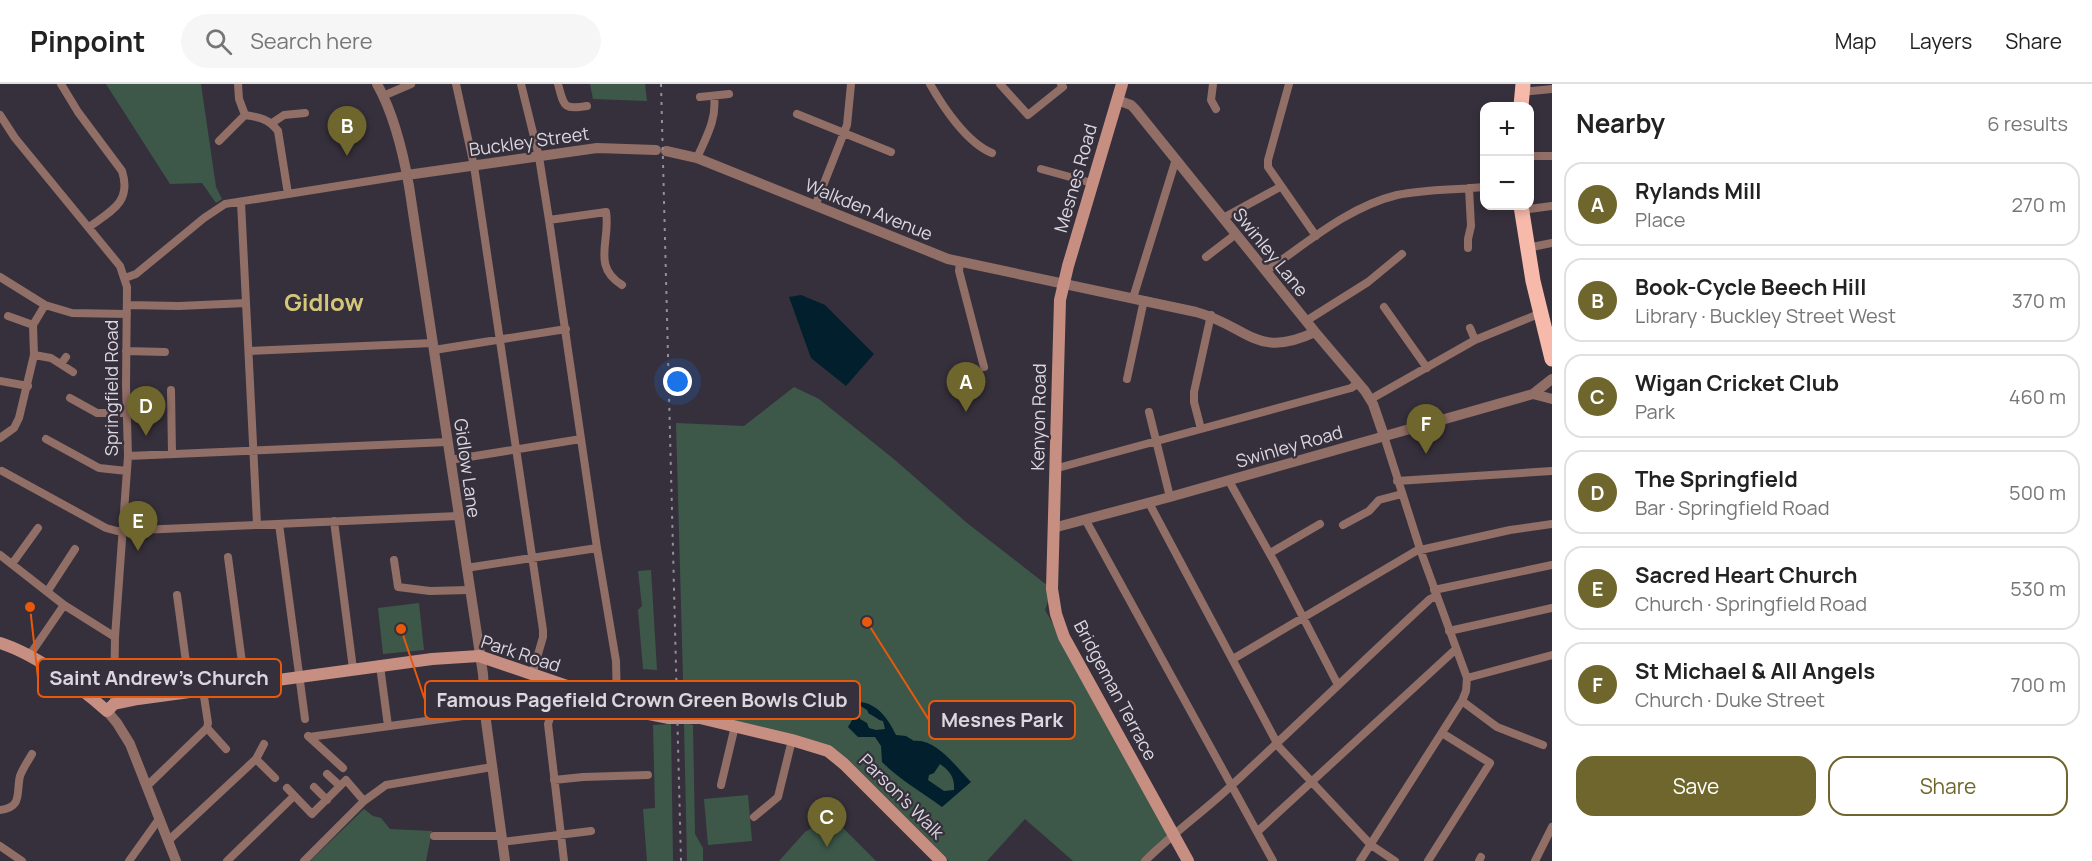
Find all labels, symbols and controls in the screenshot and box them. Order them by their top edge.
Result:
search box [181,14,601,68]
text: Pinpoint [30,22,145,60]
icon: search [202,25,235,58]
text: Search here [250,26,373,56]
text: Map [1835,27,1876,55]
text: Layers [1909,27,1972,55]
text: Share [2005,27,2062,55]
map controls [1480,102,1534,210]
button: + [1480,102,1534,156]
text: Nearby [1576,105,1665,141]
pin: B [328,106,366,156]
text: 6 results [1987,110,2068,137]
street label: Buckley Street [467,121,591,161]
street label: Mesnes Road [1048,121,1102,235]
button: − [1480,156,1534,210]
street label: Walkden Avenue [802,172,936,246]
text: Rylands Mill [1635,176,1761,206]
text: A [1591,191,1604,218]
text: 270 m [2011,191,2066,218]
street label: Swinley Lane [1228,203,1314,301]
text: Place [1635,206,1685,233]
text: Book-Cycle Beech Hill [1635,272,1866,302]
district label: Gidlow [284,285,364,318]
text: B [1591,287,1604,314]
text: 370 m [2012,287,2066,314]
text: Library · Buckley Street West [1635,302,1896,329]
street label: Springfield Road [99,320,123,456]
pin: A [946,362,986,412]
street label: Kenyon Road [1025,363,1051,471]
your location [663,367,692,396]
text: Wigan Cricket Club [1635,368,1839,398]
text: C [1590,383,1605,410]
text: 460 m [2009,383,2066,410]
pin: D [126,386,166,436]
text: Park [1635,398,1675,425]
pin: F [1406,404,1446,454]
street label: Gidlow Lane [449,417,487,519]
street label: Swinley Road [1233,419,1345,473]
text: The Springfield [1635,464,1798,494]
text: D [1590,479,1605,506]
text: 500 m [2009,479,2066,506]
text: Bar · Springfield Road [1635,494,1830,521]
pin: E [118,502,158,551]
text: Sacred Heart Church [1635,560,1858,590]
text: E [1592,575,1603,602]
text: 530 m [2010,575,2066,602]
text: Church · Springfield Road [1635,590,1867,617]
street label: Bridgeman Terrace [1069,616,1163,764]
street label: Park Road [478,629,564,677]
text: St Michael & All Angels [1635,656,1875,686]
callout: Saint Andrew's Church [38,659,281,697]
text: Saint Andrew's Church [49,664,269,691]
text: F [1592,671,1603,698]
text: 700 m [2011,671,2066,698]
callout: Famous Pagefield Crown Green Bowls Club [425,681,860,719]
text: Famous Pagefield Crown Green Bowls Club [436,686,848,713]
text: Church · Duke Street [1635,686,1825,713]
callout: Mesnes Park [929,701,1075,739]
text: Mesnes Park [941,706,1064,733]
street label: Parson's Walk [854,748,951,845]
button: Save [1576,756,1816,816]
button: Share [1828,756,2068,816]
pin: C [808,798,846,847]

